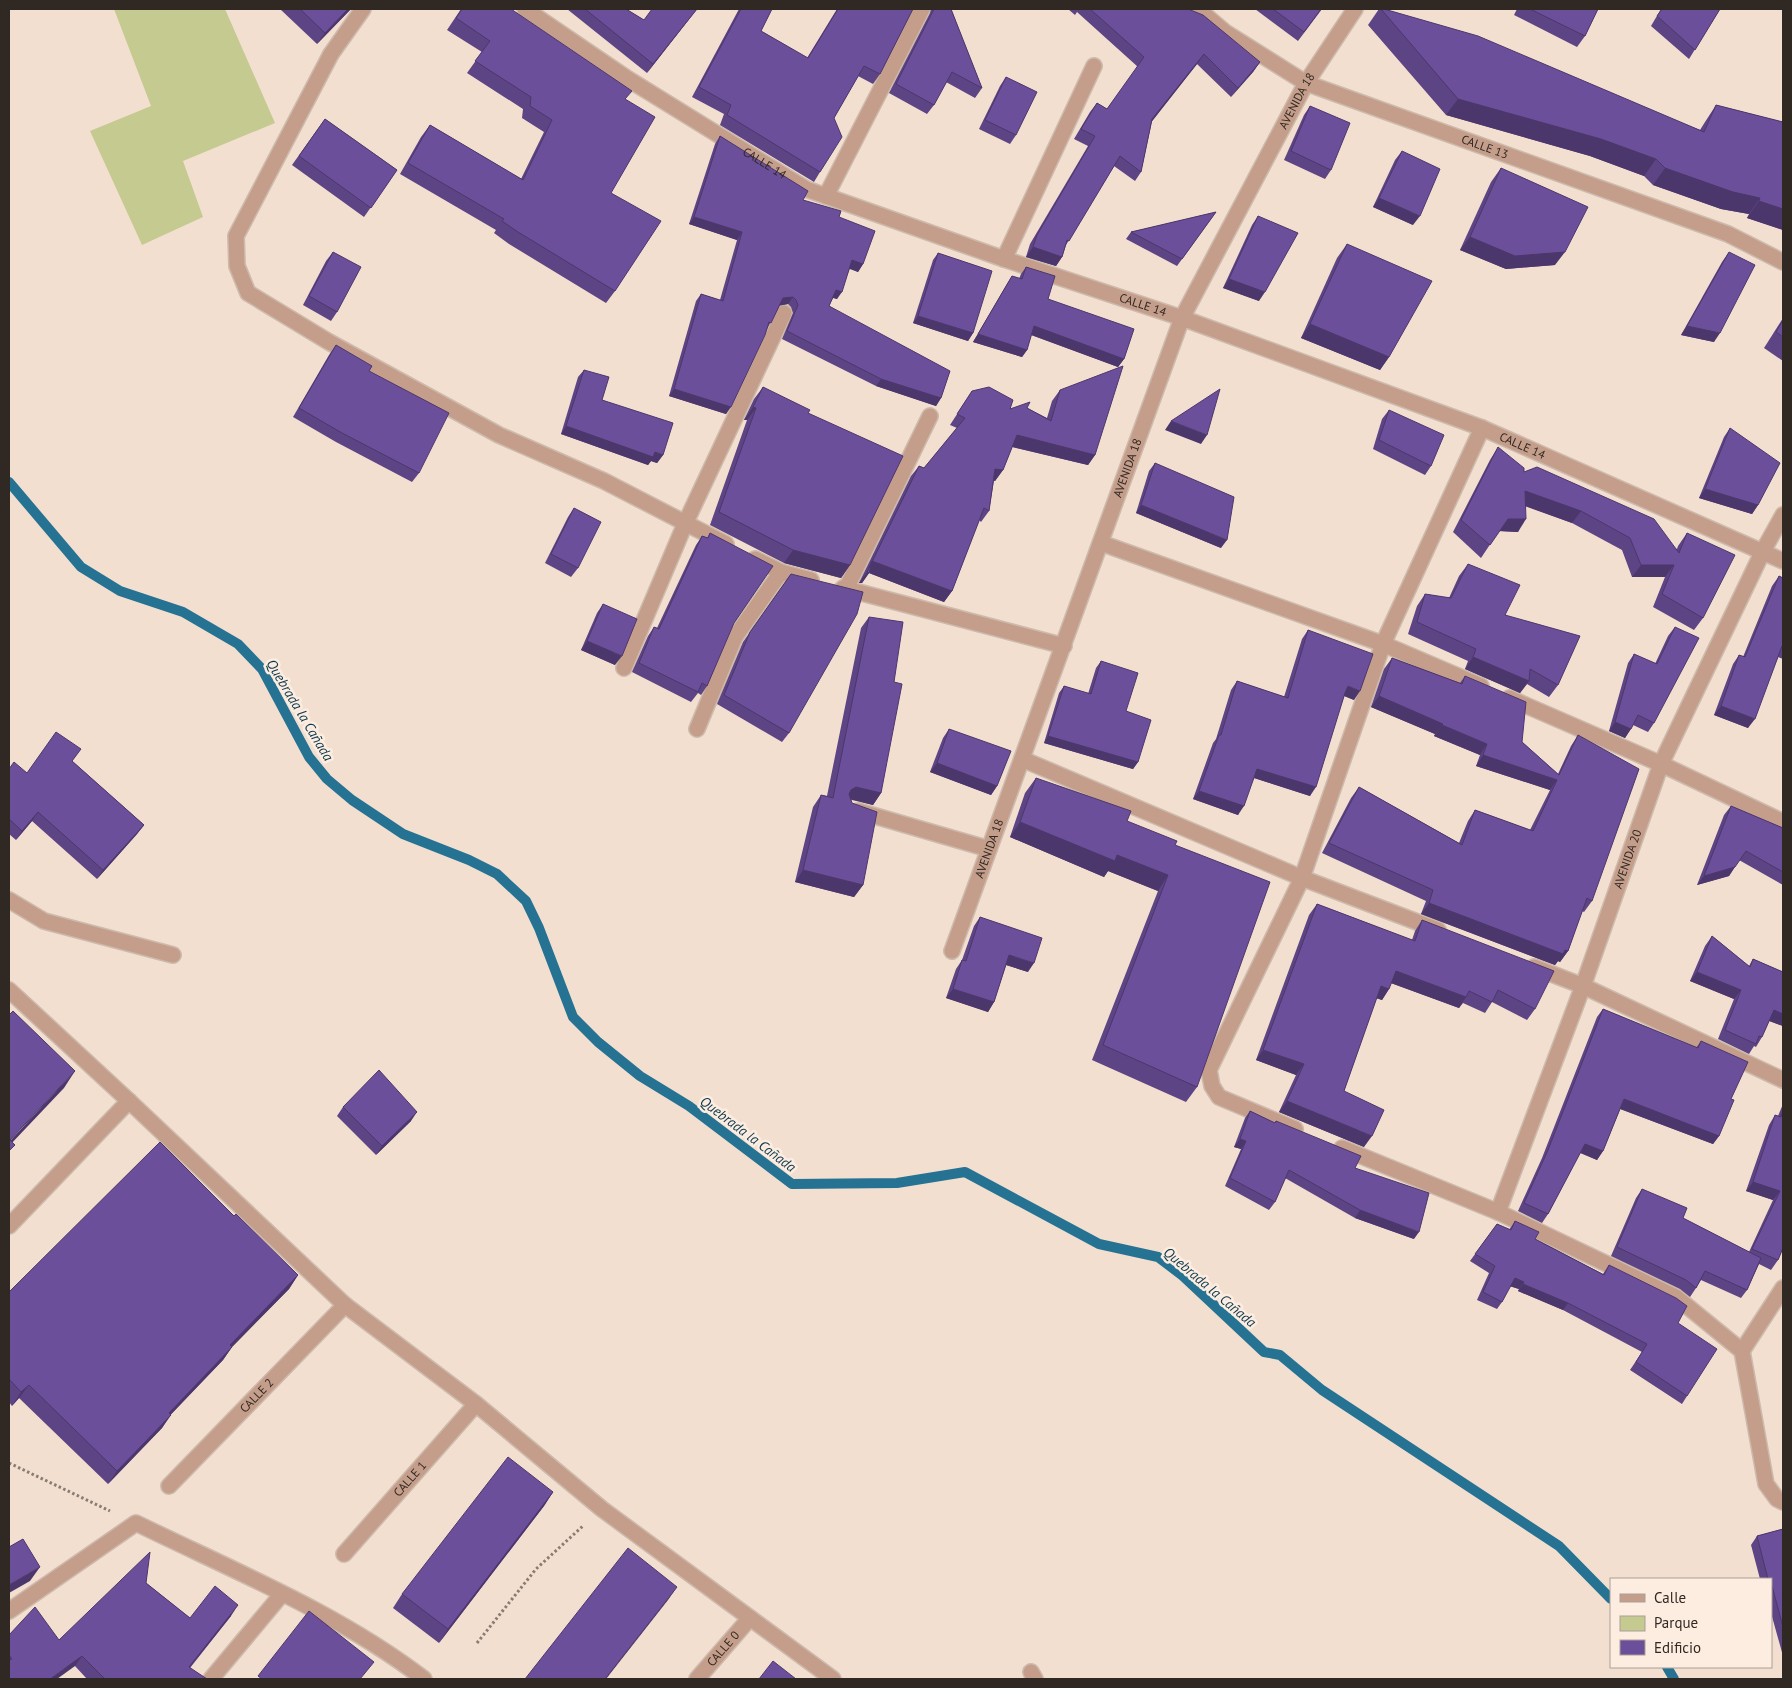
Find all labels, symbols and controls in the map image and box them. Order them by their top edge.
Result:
street label: AVENIDA 18 [1275,70,1318,131]
street label: CALLE 13 [1459,131,1510,162]
street label: CALLE 14 [740,144,790,182]
street label: CALLE 14 [1117,290,1169,319]
street label: CALLE 14 [1497,429,1548,462]
street label: AVENIDA 18 [1109,436,1145,499]
water label: Quebrada la Cañada [263,656,338,764]
street label: AVENIDA 18 [971,817,1006,880]
street label: AVENIDA 20 [1610,827,1645,891]
water label: Quebrada la Cañada [696,1092,800,1176]
water label: Quebrada la Cañada [1160,1243,1260,1331]
street label: CALLE 2 [236,1375,277,1416]
street label: CALLE 1 [390,1458,429,1499]
legend [1610,1578,1772,1668]
text: Calle [1654,1588,1686,1607]
text: Parque [1654,1613,1698,1632]
street label: CALLE 0 [703,1627,743,1669]
text: Edificio [1654,1638,1701,1657]

